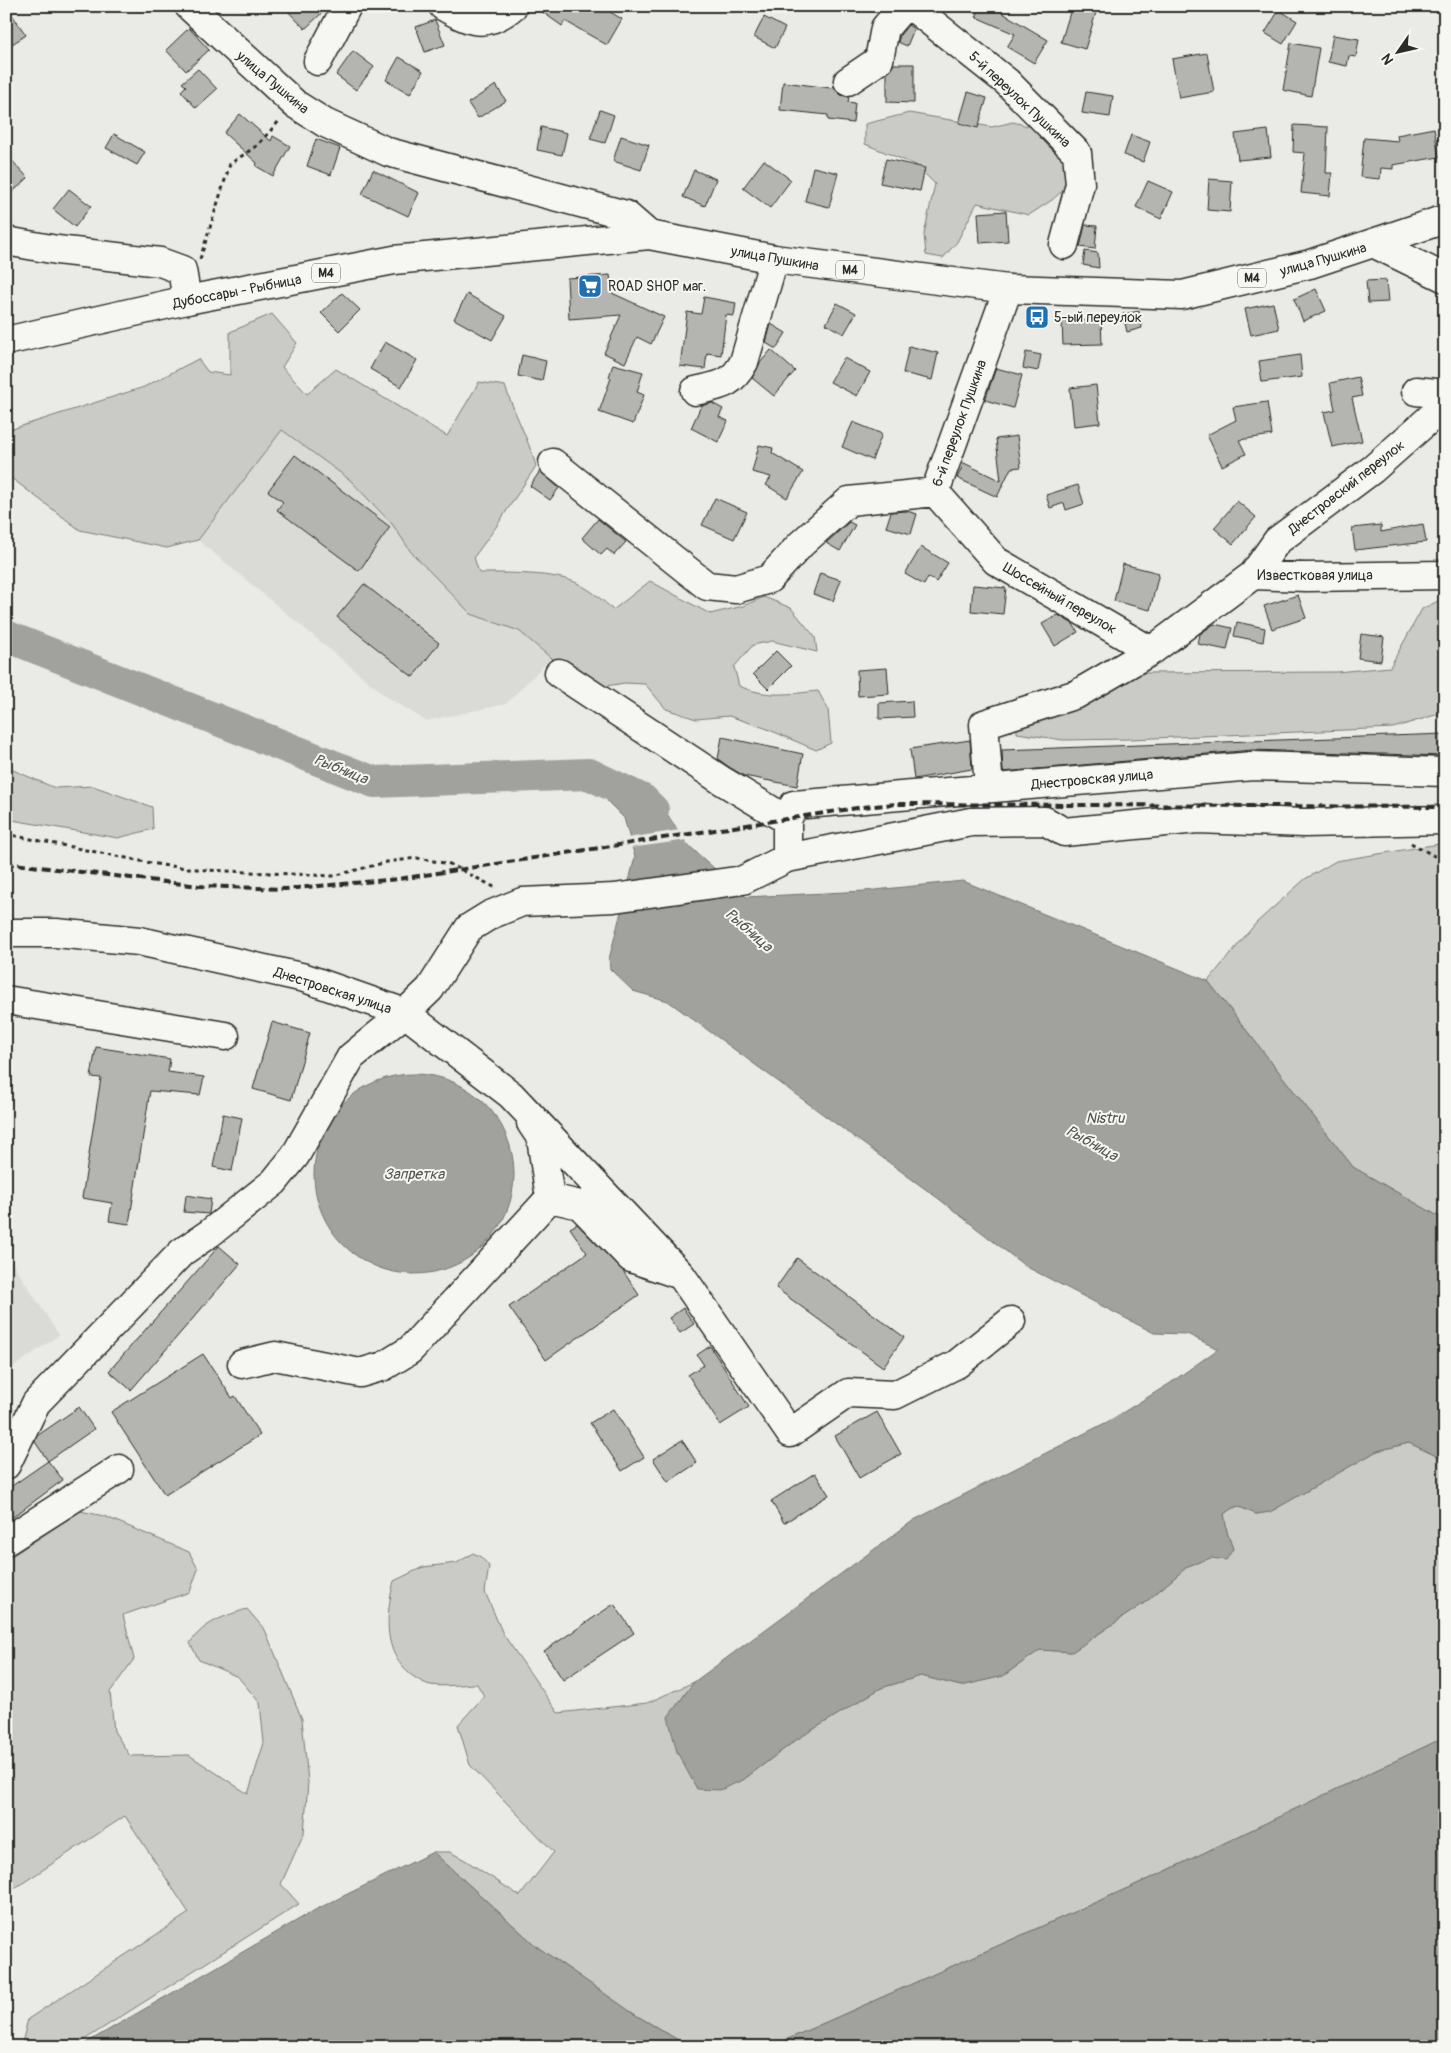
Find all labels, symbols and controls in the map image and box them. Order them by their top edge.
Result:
north arrow [1374,28,1424,78]
street label: улица Пушкина [232,47,312,118]
street label: 5-й переулок Пушкина [965,48,1074,151]
text: N [1378,50,1397,68]
street label: улица Пушкина [1277,239,1368,280]
street label: улица Пушкина [729,242,820,275]
road number: M4 [836,260,864,280]
road number: M4 [312,264,340,282]
road number: M4 [1238,268,1266,288]
street label: Дубоссары - Рыбница [170,271,303,313]
supermarket icon: ROAD SHOP маг. [577,273,603,299]
place label: ROAD SHOP маг. [608,278,706,295]
bus stop icon: 5-ый переулок [1024,304,1050,330]
place label: 5-ый переулок [1054,309,1142,326]
street label: 6-й переулок Пушкина [929,357,990,489]
street label: Днестровский переулок [1284,437,1408,539]
street label: Шоссейный переулок [1000,559,1120,638]
street label: Известковая улица [1257,567,1373,584]
water label: Рыбница [311,750,371,789]
street label: Днестровская улица [1029,766,1154,793]
water label: Рыбница [721,905,777,957]
street label: Днестровская улица [271,963,394,1017]
water label: Nistru [1086,1109,1126,1128]
water label: Рыбница [1063,1121,1122,1166]
water label: Запретка [384,1165,445,1184]

